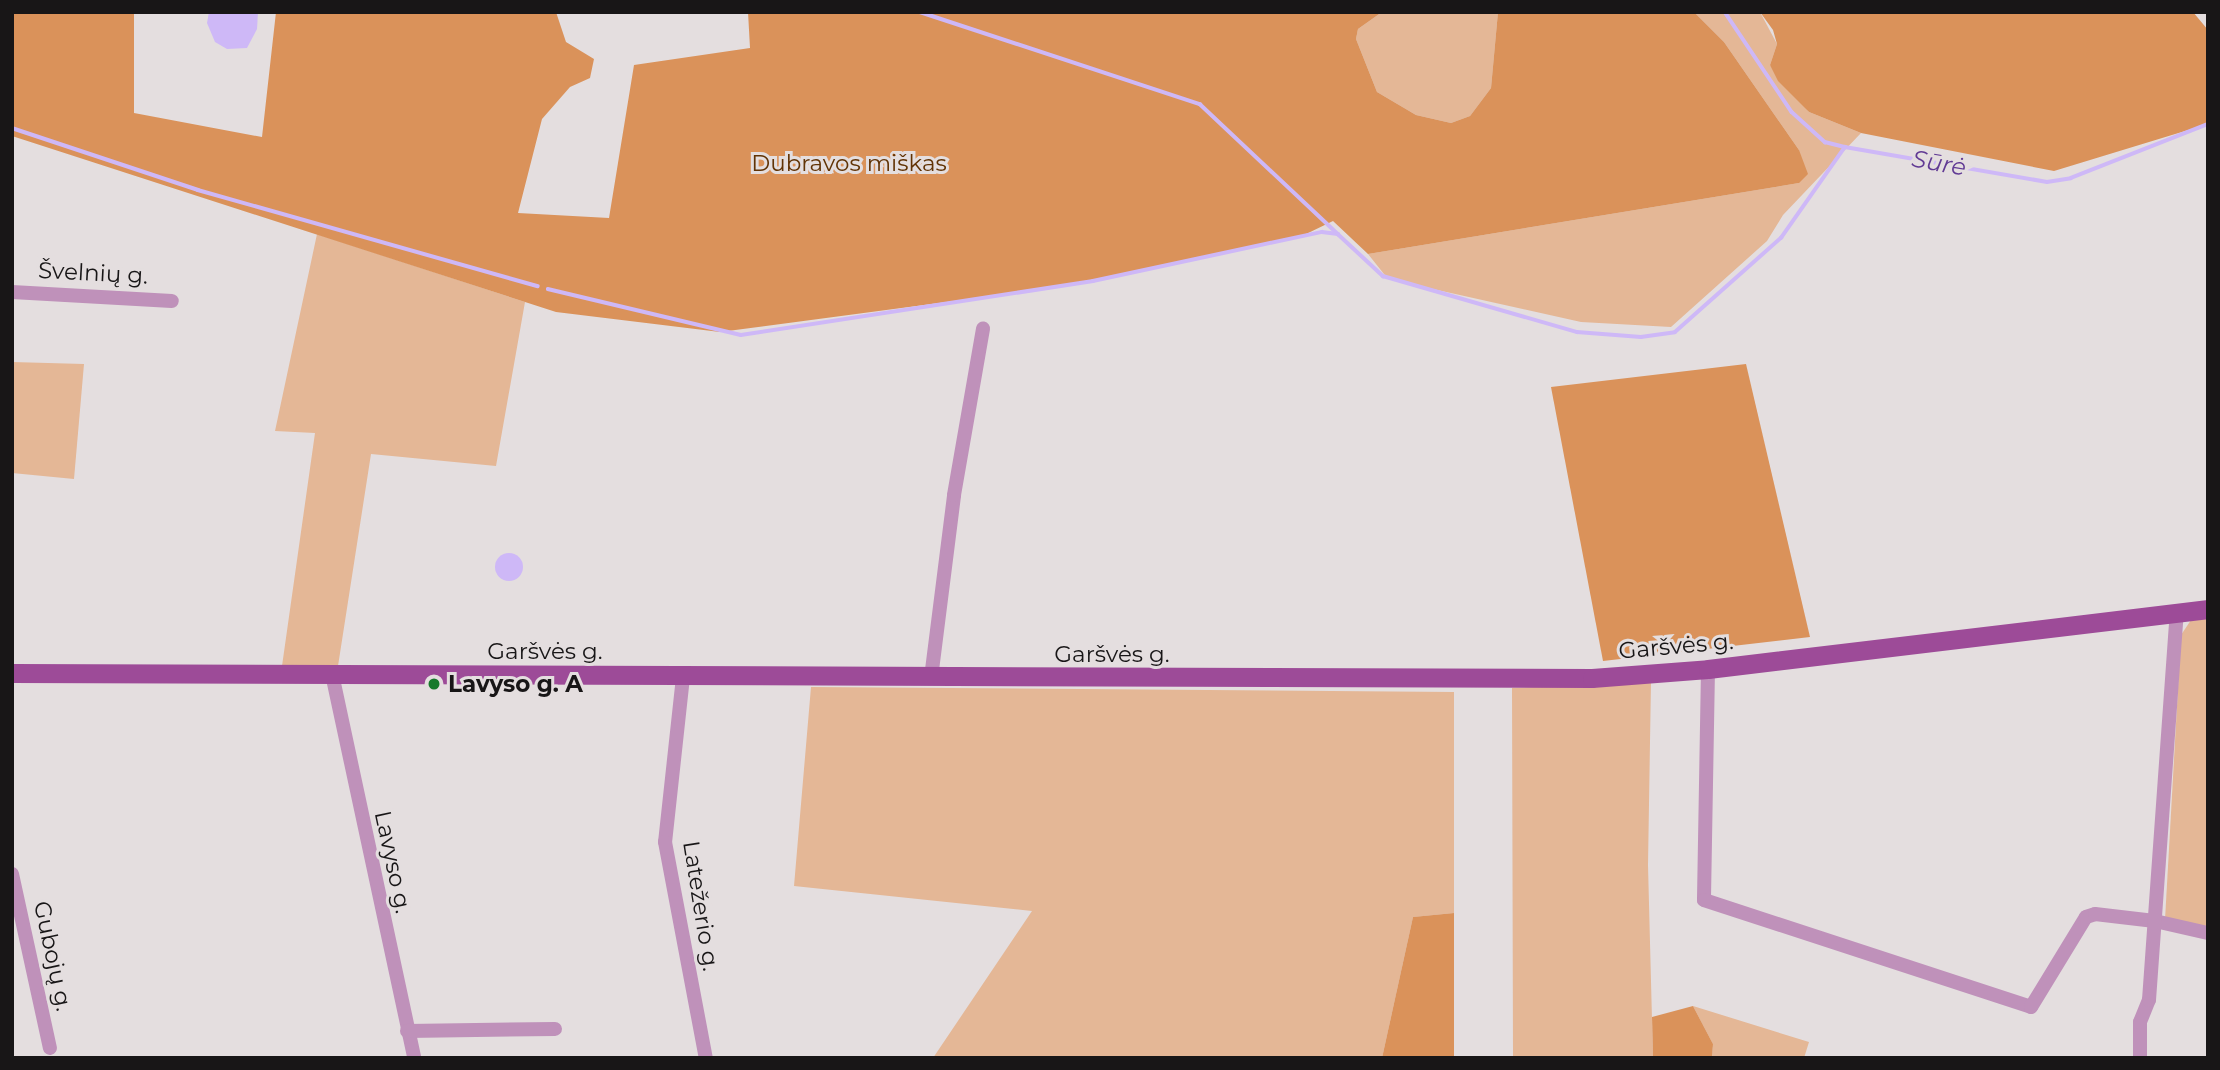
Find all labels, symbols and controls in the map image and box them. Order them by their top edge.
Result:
water label: Sūrė [1910,144,1968,182]
park label: Dubravos miškas [751,149,947,177]
street label: Švelnių g. [37,256,149,290]
street label: Garšvės g. [1617,627,1735,665]
street label: Garšvės g. [487,637,603,665]
street label: Garšvės g. [1054,640,1170,668]
place label: Lavyso g. A [448,670,583,698]
marker: Lavyso g. A [426,676,442,692]
street label: Lavyso g. [369,808,417,916]
street label: Latežerio g. [677,839,725,973]
street label: Gubojų g. [28,899,78,1013]

